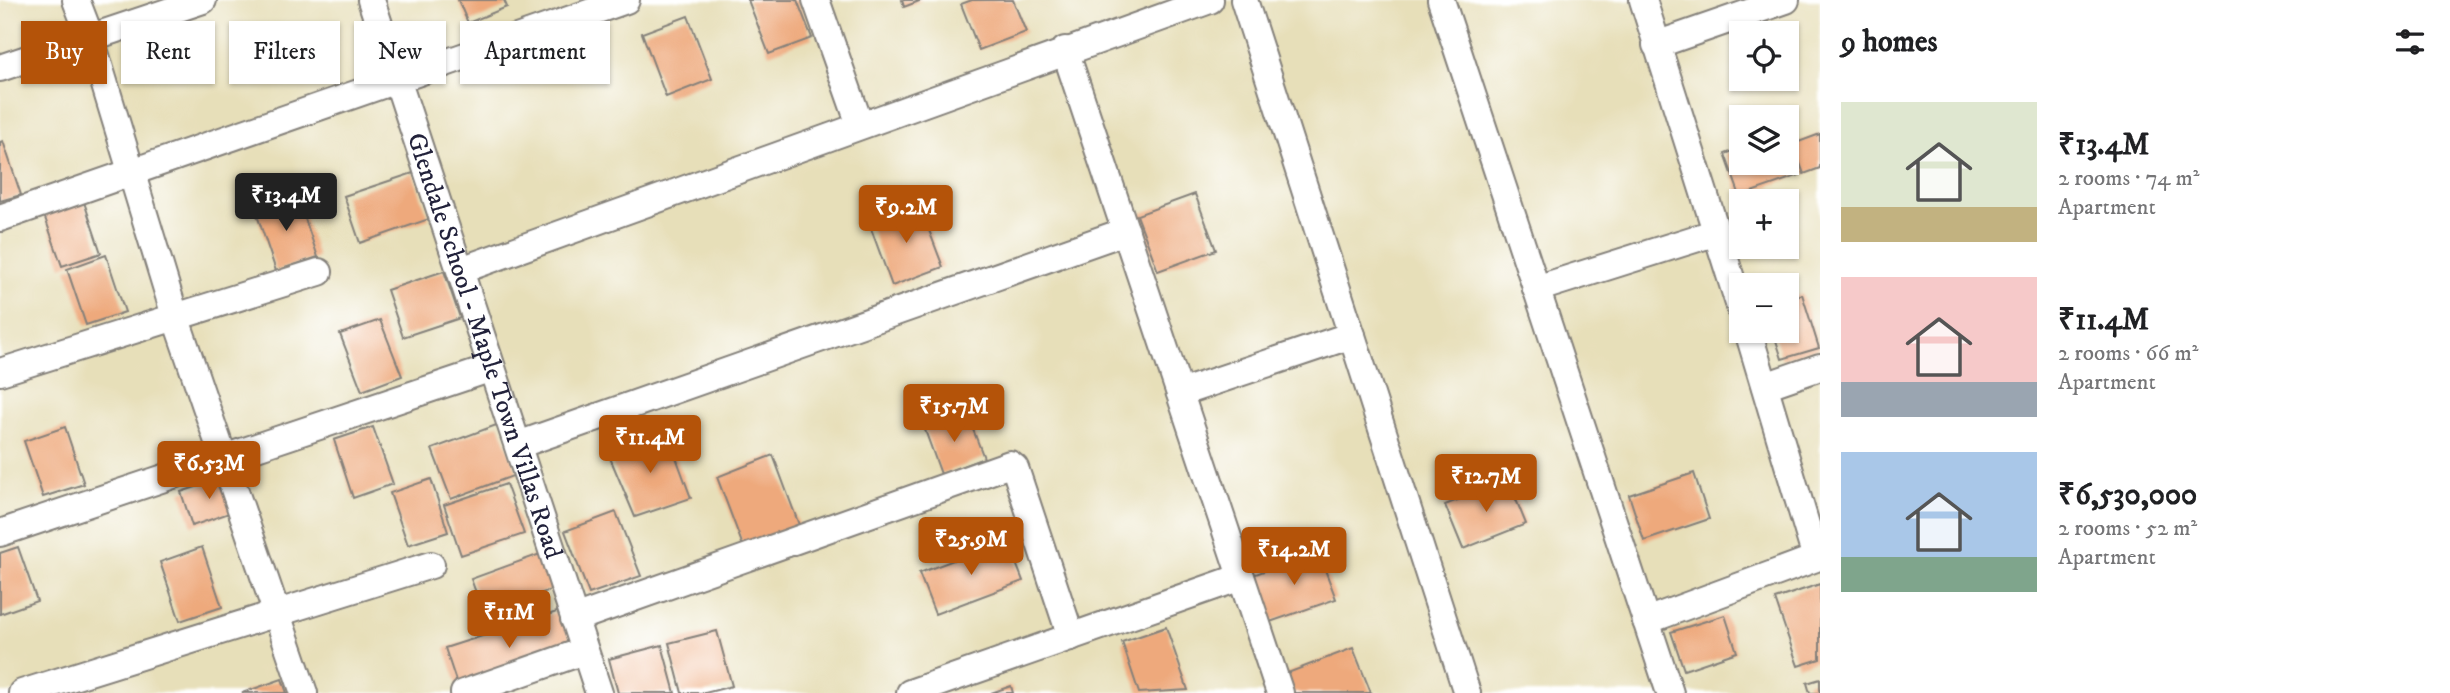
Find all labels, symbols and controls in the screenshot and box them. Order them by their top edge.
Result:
chip: Buy [21,21,107,84]
chip: Rent [121,21,215,84]
chip: Filters [229,21,340,84]
chip: New [354,21,446,84]
chip: Apartment [460,21,610,84]
map controls [1729,21,1799,343]
button: locate [1729,21,1799,91]
icon: filters [2391,23,2429,61]
text: 9 homes [1841,24,1938,61]
button: layers [1729,105,1799,175]
text: ₹13.4M [2058,127,2149,164]
street label: Glendale School - Maple Town Villas Road [399,129,570,563]
icon: home [1897,130,1981,214]
text: 2 rooms · 74 m² [2058,164,2199,193]
pin: ₹13.4M [229,174,343,233]
text: ₹13.4M [251,181,321,210]
pin: ₹9.2M [857,186,955,245]
button: + [1729,189,1799,259]
text: ₹9.2M [875,193,937,222]
text: Apartment [2058,193,2156,222]
button: − [1729,273,1799,343]
text: ₹11.4M [2058,302,2149,339]
icon: home [1897,305,1981,389]
text: 2 rooms · 66 m² [2058,339,2198,368]
text: Apartment [2058,368,2156,397]
pin: ₹15.7M [897,384,1011,444]
text: ₹15.7M [919,392,989,421]
pin: ₹11.4M [593,416,707,475]
text: ₹11.4M [615,423,685,452]
pin: ₹6.53M [152,442,266,501]
text: ₹6.53M [173,449,245,478]
pin: ₹12.7M [1429,454,1543,514]
text: ₹12.7M [1451,462,1521,491]
text: ₹6,530,000 [2058,477,2197,514]
icon: home [1897,480,1981,564]
text: 2 rooms · 52 m² [2058,514,2197,543]
pin: ₹25.9M [914,518,1028,577]
text: ₹25.9M [934,525,1008,554]
pin: ₹14.2M [1237,528,1351,587]
text: ₹14.2M [1257,535,1331,564]
text: Apartment [2058,543,2156,572]
pin: ₹11M [468,590,550,650]
text: ₹11M [483,598,535,627]

